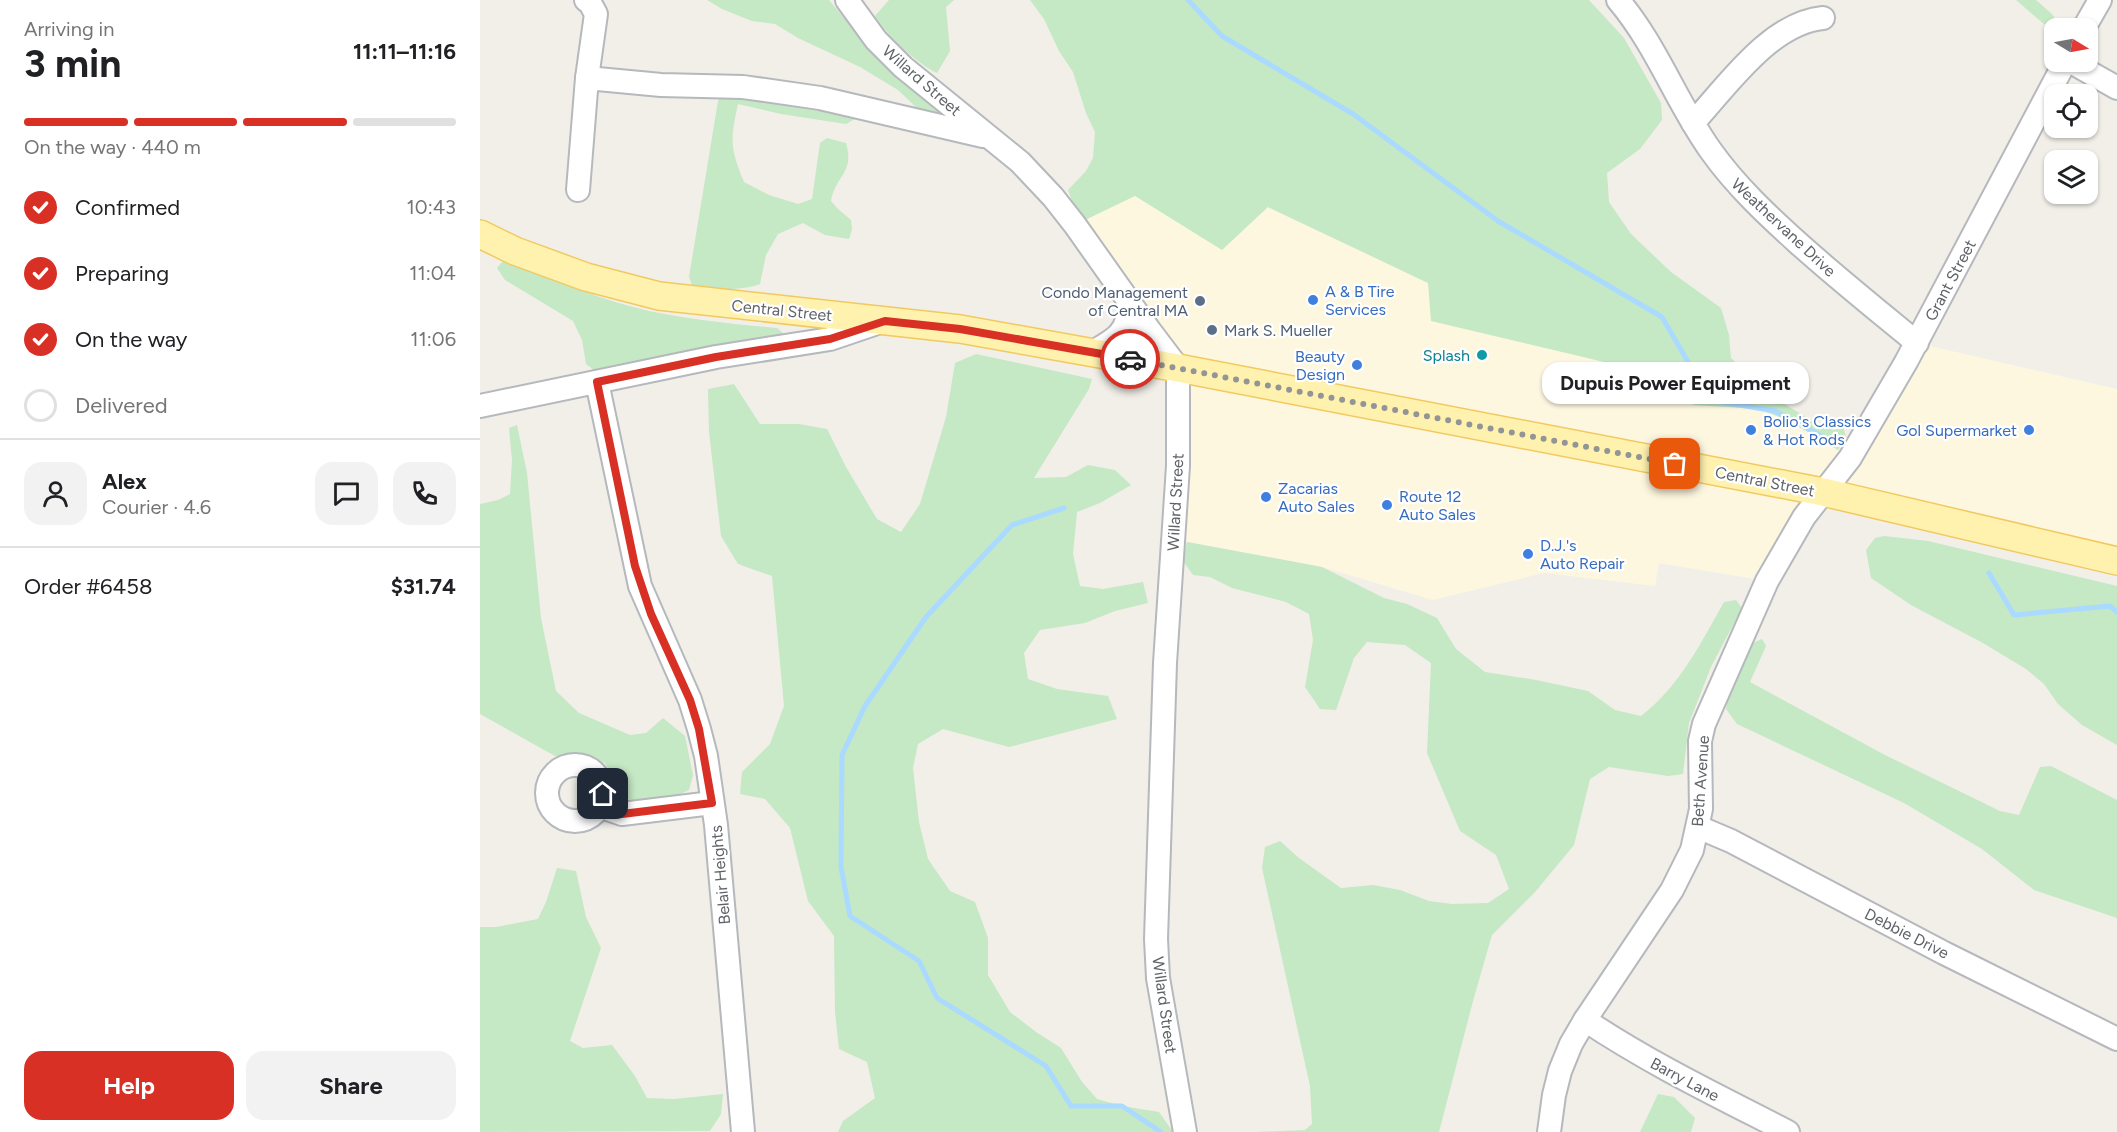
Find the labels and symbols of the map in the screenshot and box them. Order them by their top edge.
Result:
north arrow [2044,18,2098,72]
street label: Willard Street [879,41,965,120]
street label: Weathervane Drive [1728,174,1840,281]
street label: Grant Street [1921,236,1980,324]
place label: A & B Tire Services [1325,282,1395,319]
place label: Condo Management of Central MA [1041,283,1188,320]
marker: A & B Tire Services [1306,293,1320,307]
marker: Condo Management of Central MA [1193,294,1207,308]
street label: Central Street [731,296,833,325]
place label: Mark S. Mueller [1224,321,1333,340]
marker: Mark S. Mueller [1205,323,1219,337]
courier [1100,329,1160,389]
place label: Splash [1423,346,1470,365]
place label: Beauty Design [1295,347,1346,384]
marker: Splash [1475,348,1489,362]
marker: Beauty Design [1350,358,1364,372]
callout: Dupuis Power Equipment [1542,362,1808,404]
place label: Bolio's Classics & Hot Rods [1763,412,1871,449]
place label: Gol Supermarket [1896,421,2017,440]
marker: Bolio's Classics & Hot Rods [1744,423,1758,437]
marker: Gol Supermarket [2022,423,2036,437]
pin [1649,438,1700,489]
street label: Willard Street [1163,453,1188,551]
street label: Central Street [1713,463,1816,500]
place label: Zacarias Auto Sales [1278,479,1355,516]
place label: Route 12 Auto Sales [1399,487,1476,524]
marker: Zacarias Auto Sales [1259,490,1273,504]
marker: Route 12 Auto Sales [1380,498,1394,512]
place label: D.J.'s Auto Repair [1540,536,1625,573]
marker: D.J.'s Auto Repair [1521,547,1535,561]
street label: Beth Avenue [1688,734,1713,827]
pin [577,768,628,819]
street label: Belair Heights [707,825,734,925]
street label: Debbie Drive [1862,904,1952,963]
street label: Willard Street [1148,955,1181,1055]
street label: Barry Lane [1647,1053,1723,1106]

